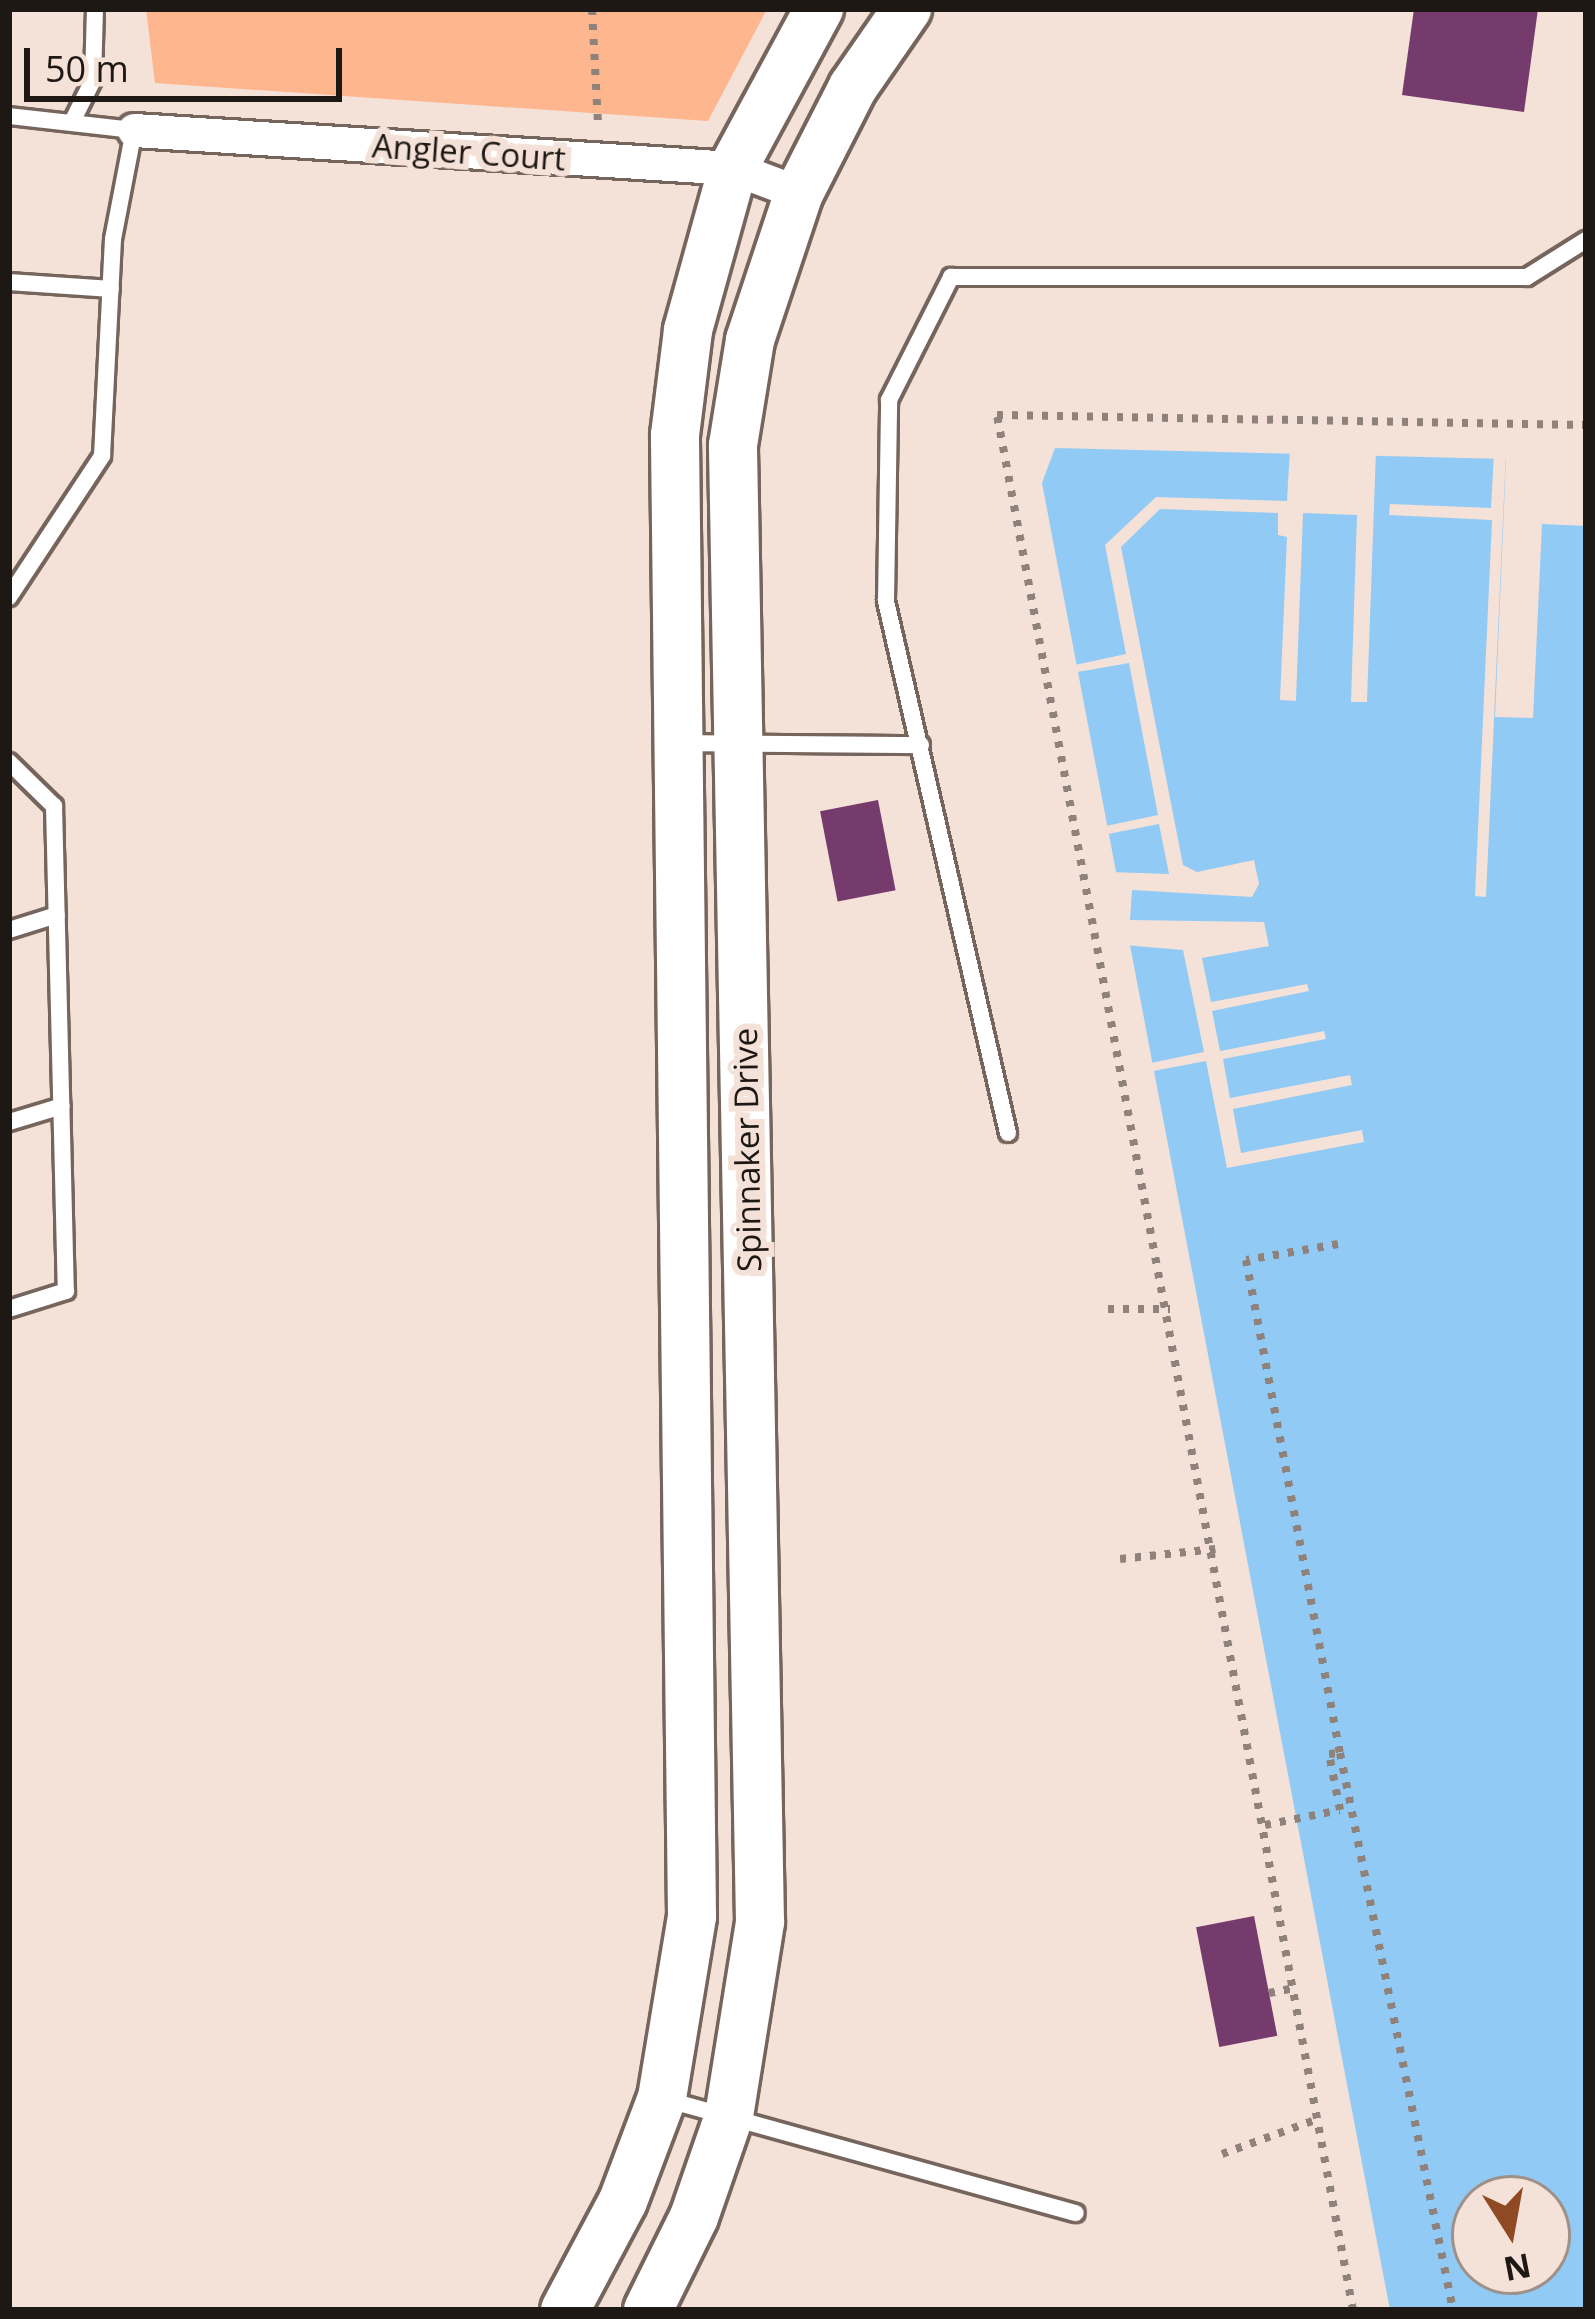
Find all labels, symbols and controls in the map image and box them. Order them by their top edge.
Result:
scale bar [30,24,348,98]
text: 50 m [45,44,129,93]
street label: Angler Court [371,125,567,179]
street label: Spinnaker Drive [725,1028,769,1272]
north arrow [1451,2175,1571,2295]
text: N [1500,2243,1535,2293]

